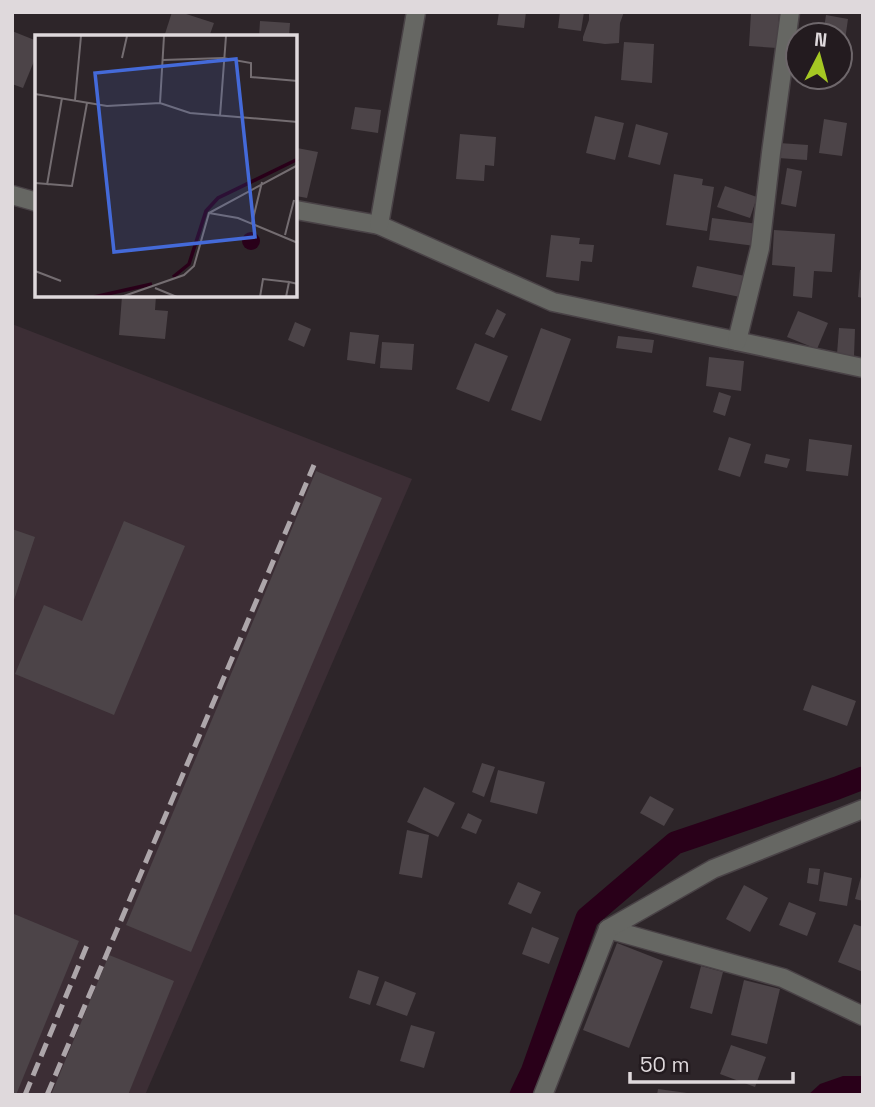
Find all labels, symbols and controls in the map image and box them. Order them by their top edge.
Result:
north arrow [784,21,854,91]
text: N [813,26,828,53]
inset map [35,35,298,298]
scale bar [630,1040,793,1084]
text: 50 m [640,1051,690,1078]

